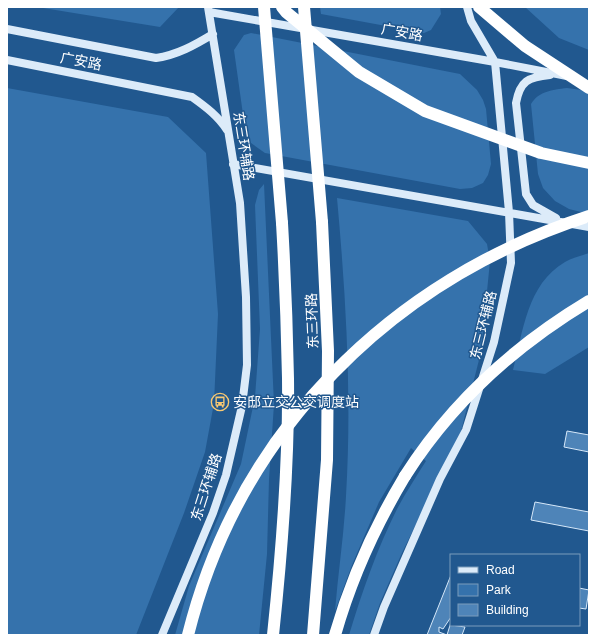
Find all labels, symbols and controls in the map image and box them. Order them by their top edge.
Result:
street label: 广安路 [380,20,424,44]
street label: 广安路 [59,49,103,73]
street label: 东三环辅路 [231,110,257,182]
street label: 东三环辅路 [467,289,499,361]
street label: 东三环路 [303,293,321,349]
bus stop icon: 安邸立交公交调度站 [210,392,230,412]
place label: 安邸立交公交调度站 [233,394,359,410]
street label: 东三环辅路 [188,451,224,523]
legend [450,554,580,626]
text: Road [486,563,515,577]
text: Park [486,583,512,597]
text: Building [486,603,529,617]

